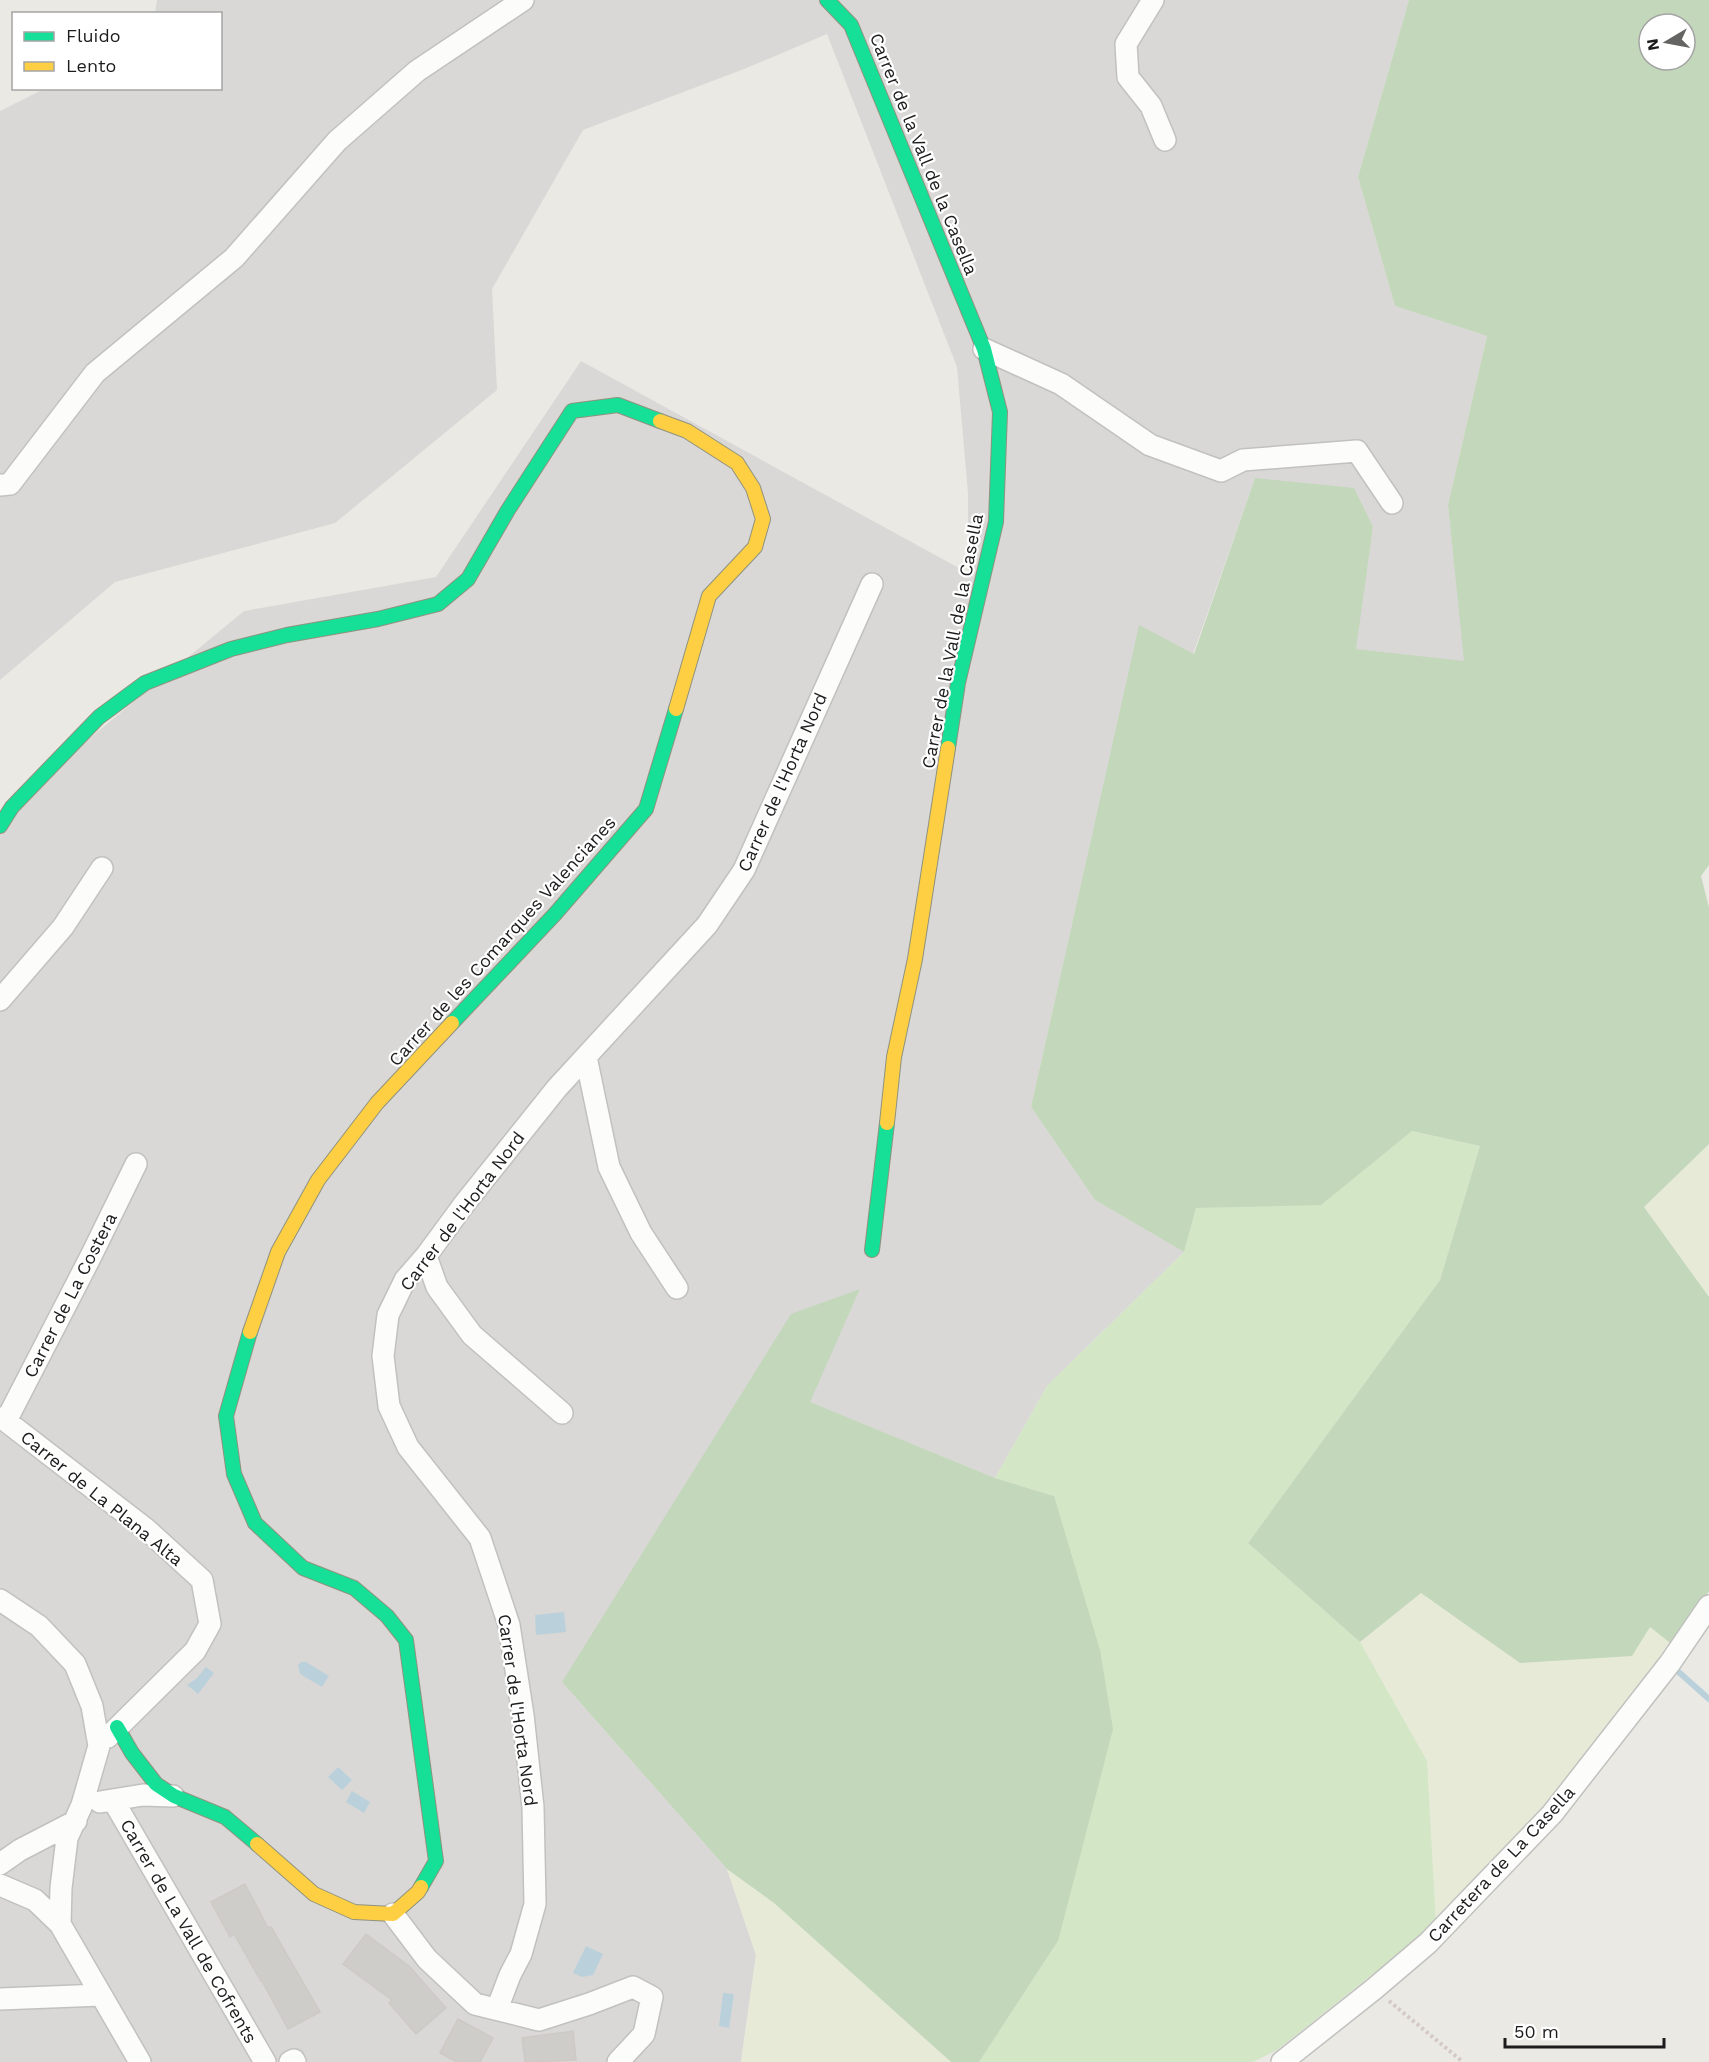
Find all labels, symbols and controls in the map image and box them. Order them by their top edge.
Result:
legend [12,12,222,90]
north arrow [1637,12,1697,72]
text: Fluido [66,25,120,46]
street label: Carrer de la Vall de la Casella [866,30,982,278]
text: N [1642,37,1663,52]
text: Lento [66,55,116,76]
street label: Carrer de la Vall de la Casella [917,512,987,770]
street label: Carrer de l'Horta Nord [733,689,831,875]
street label: Carrer de les Comarques Valencianes [384,812,620,1070]
street label: Carrer de l'Horta Nord [395,1127,529,1295]
street label: Carrer de La Costera [19,1209,121,1381]
street label: Carrer de La Plana Alta [17,1426,187,1570]
street label: Carrer de l'Horta Nord [494,1613,542,1807]
street label: Carretera de La Casella [1423,1781,1579,1947]
street label: Carrer de La Vall de Cofrents [116,1815,262,2047]
scale bar [1505,2011,1664,2049]
text: 50 m [1514,2021,1559,2042]

